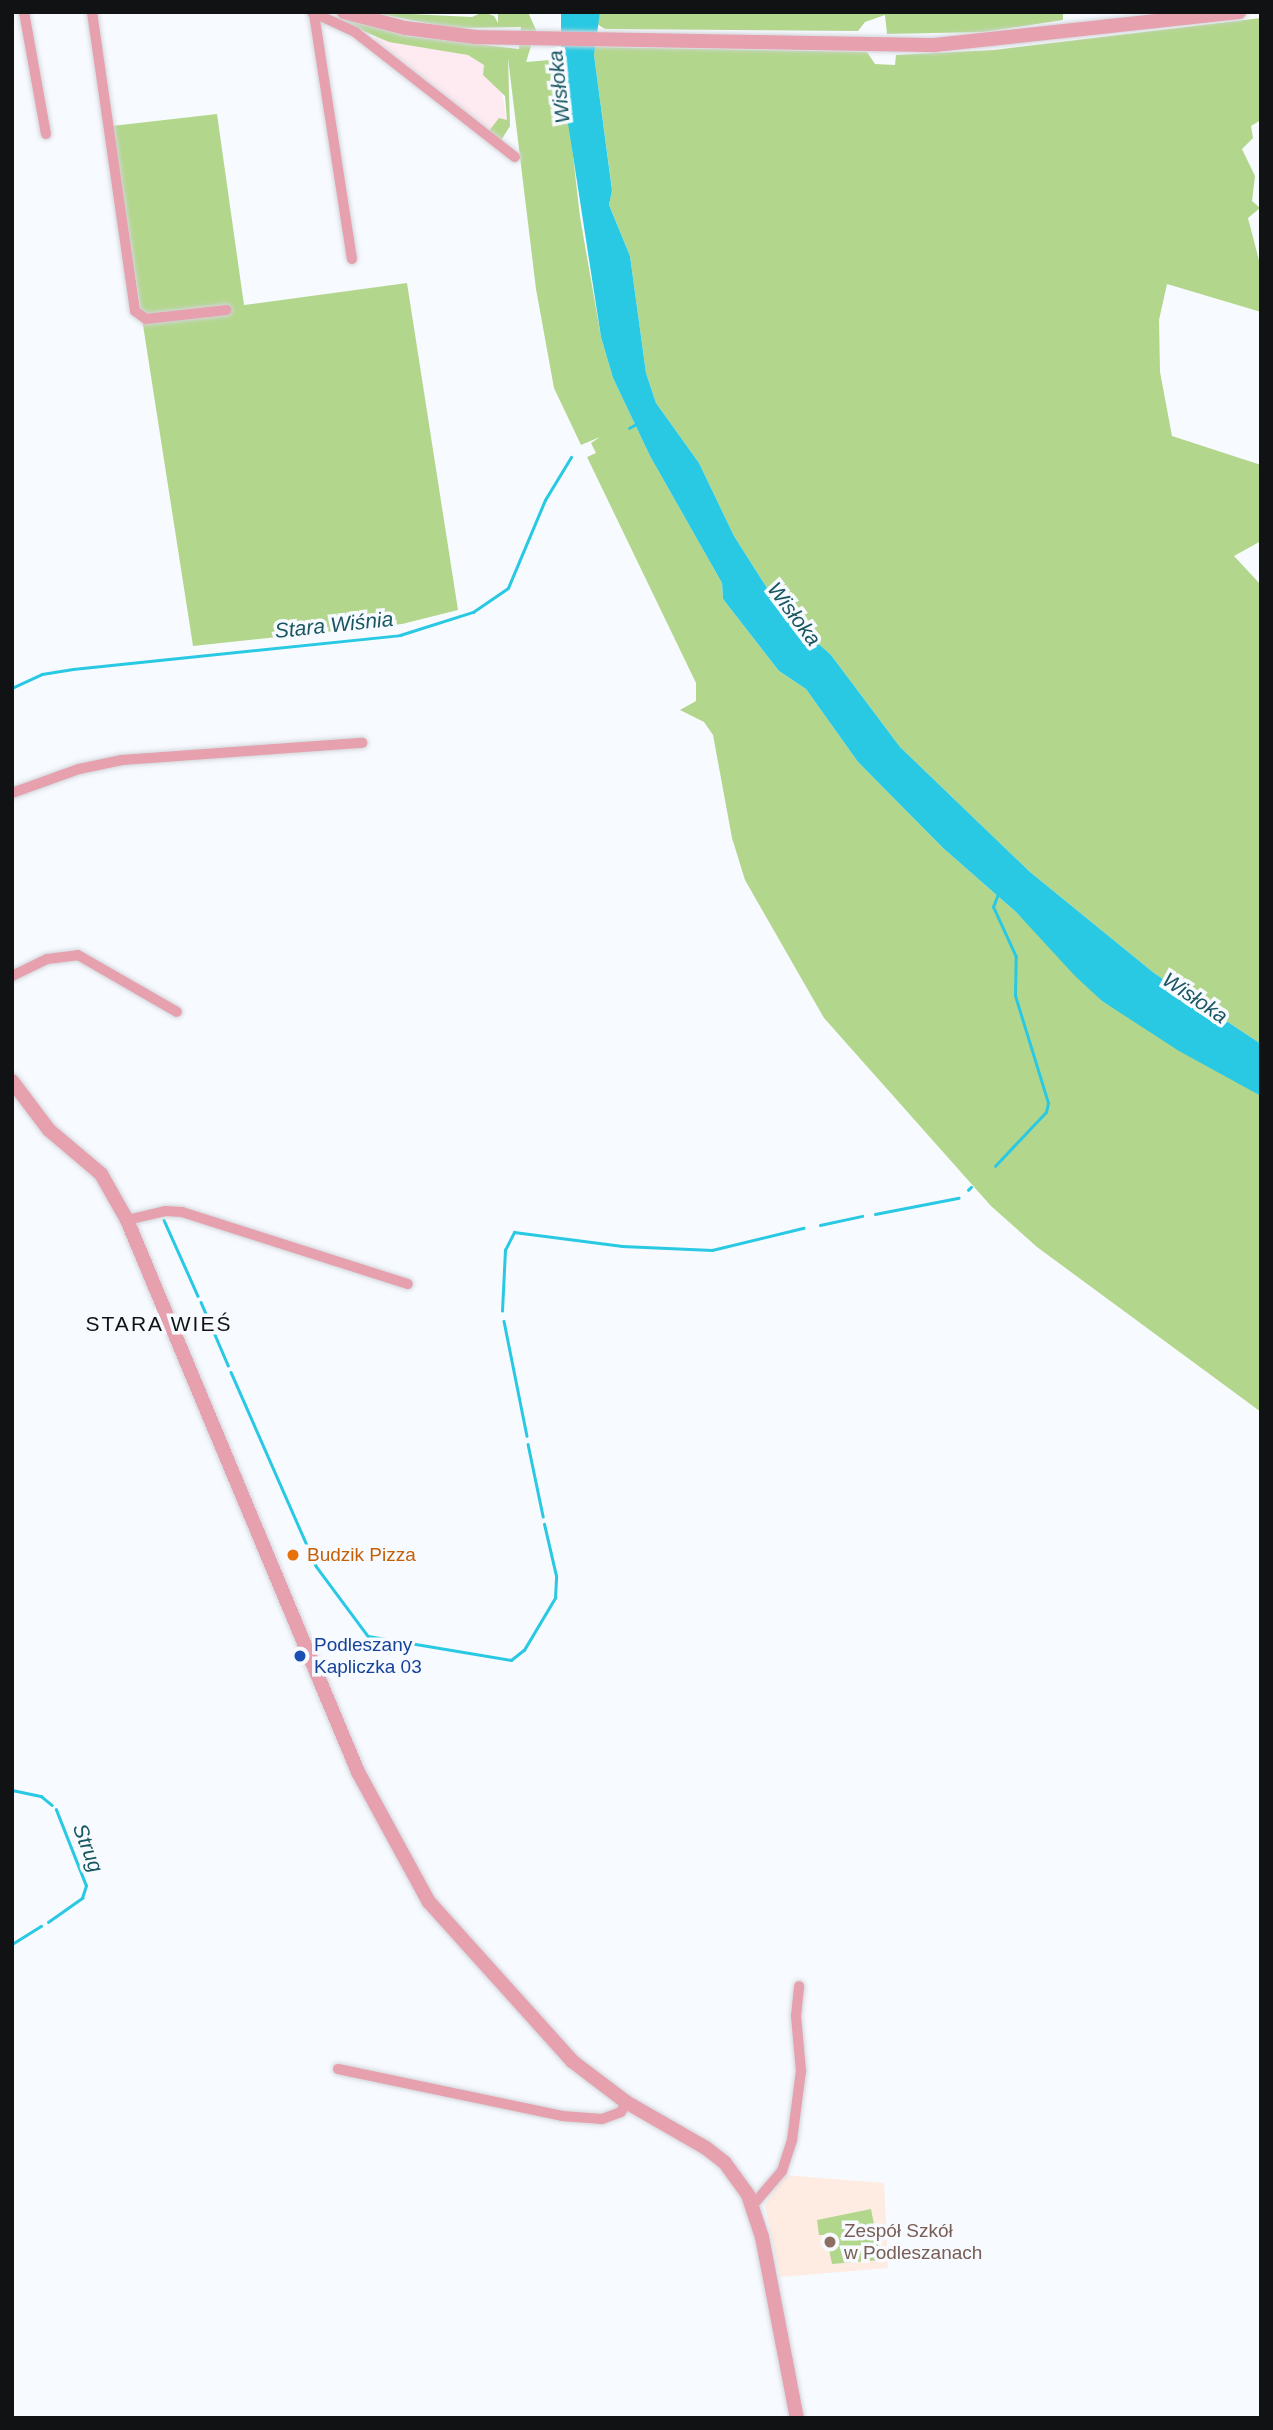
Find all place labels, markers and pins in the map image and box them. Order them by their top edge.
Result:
place label: Budzik Pizza [307,1544,416,1566]
marker: Budzik Pizza [285,1547,301,1563]
place label: Podleszany Kapliczka 03 [314,1634,422,1678]
marker: Podleszany Kapliczka 03 [292,1648,308,1664]
place label: Zespół Szkół w Podleszanach [844,2220,982,2264]
marker: Zespół Szkół w Podleszanach [822,2234,838,2250]

